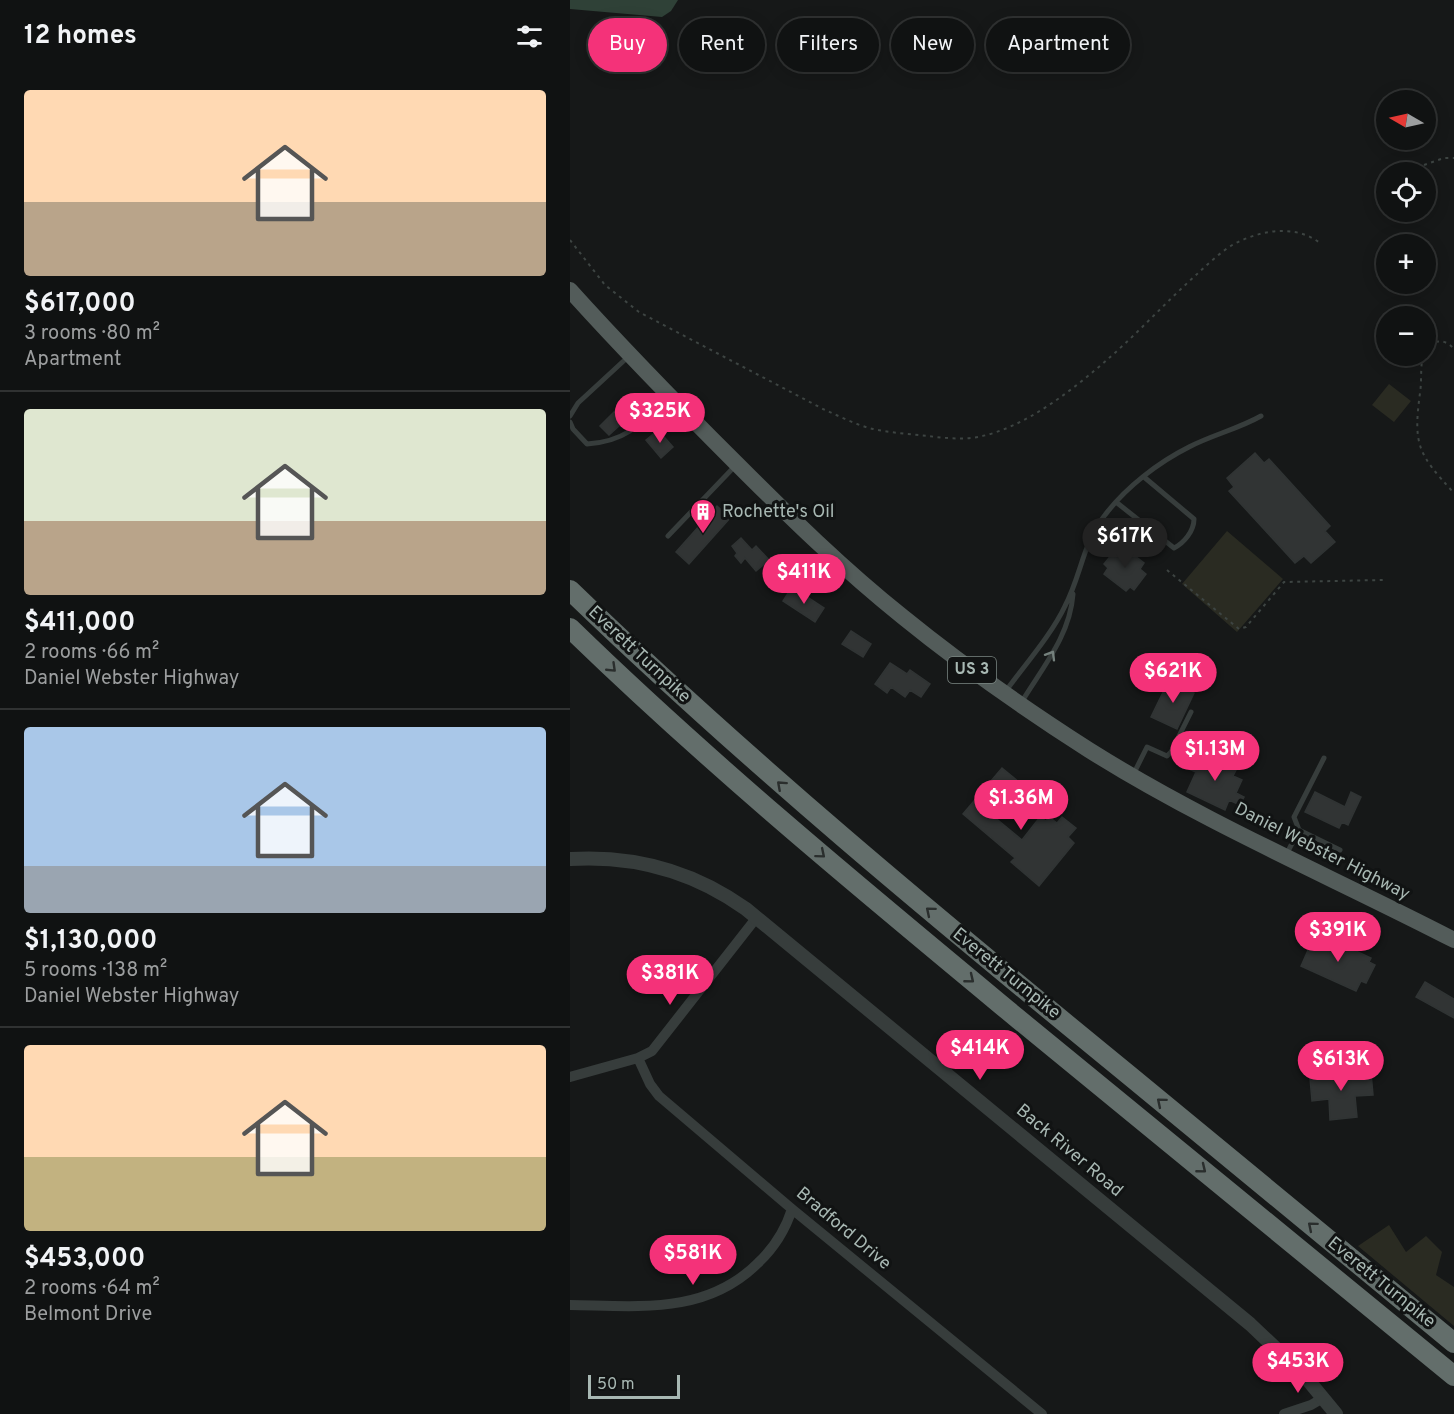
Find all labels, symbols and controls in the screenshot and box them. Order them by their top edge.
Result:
chip: Buy [588,18,667,72]
chip: Rent [679,18,765,72]
chip: Filters [777,18,879,72]
chip: New [891,18,974,72]
chip: Apartment [986,18,1130,72]
text: 12 homes [24,20,137,53]
icon: filters [513,20,546,53]
north arrow [1376,90,1436,150]
map controls [1376,90,1436,366]
icon: home [231,129,339,237]
button: locate [1376,162,1436,222]
button: + [1376,234,1436,294]
text: $617,000 [24,288,136,321]
button: − [1376,306,1436,366]
text: 3 rooms · 80 m² [24,321,160,347]
text: Apartment [24,347,122,373]
pin: $325K [618,393,702,444]
text: $325K [629,399,691,425]
icon: home [231,448,339,556]
building icon: Rochette's Oil [688,497,718,535]
place label: Rochette's Oil [722,501,835,524]
pin: $617K [1083,518,1167,569]
text: $617K [1096,524,1154,550]
pin: $411K [762,554,846,605]
text: $411K [776,560,832,586]
street label: Everett Turnpike [583,601,695,709]
text: $411,000 [24,607,135,640]
text: 2 rooms · 66 m² [24,640,159,666]
one-way arrow [1044,651,1056,661]
pin: $621K [1131,653,1215,704]
road number: US 3 [948,657,996,683]
text: $621K [1144,659,1202,685]
one-way arrow [604,661,615,672]
text: Daniel Webster Highway [24,666,239,692]
pin: $1.13M [1166,731,1264,782]
text: $1.13M [1184,737,1246,763]
icon: home [231,766,339,874]
pin: $1.36M [972,780,1070,831]
one-way arrow [777,781,788,792]
text: $1.36M [988,786,1054,812]
street label: Daniel Webster Highway [1230,798,1414,906]
one-way arrow [814,846,825,857]
one-way arrow [925,908,936,919]
pin: $391K [1296,912,1380,963]
text: $391K [1309,918,1367,944]
street label: Everett Turnpike [947,923,1065,1025]
text: $1,130,000 [24,925,157,958]
pin: $381K [628,955,712,1006]
text: 5 rooms · 138 m² [24,958,167,984]
text: $381K [641,961,699,987]
one-way arrow [963,971,974,982]
text: Daniel Webster Highway [24,984,239,1010]
pin: $414K [938,1030,1022,1081]
text: $414K [950,1036,1010,1062]
pin: $613K [1299,1041,1383,1092]
text: $613K [1312,1047,1370,1073]
icon: home [231,1084,339,1192]
one-way arrow [1157,1098,1168,1109]
street label: Back River Road [1011,1099,1127,1203]
one-way arrow [1195,1162,1206,1173]
street label: Bradford Drive [791,1182,895,1276]
one-way arrow [1308,1222,1319,1233]
street label: Everett Turnpike [1322,1232,1440,1334]
pin: $581K [651,1235,735,1286]
text: $581K [664,1241,722,1267]
text: $453,000 [24,1243,145,1276]
text: 2 rooms · 64 m² [24,1276,160,1302]
text: Belmont Drive [24,1302,152,1328]
pin: $453K [1256,1343,1340,1394]
text: $453K [1266,1349,1330,1375]
scale bar [588,1372,680,1400]
text: 50 m [597,1375,635,1395]

